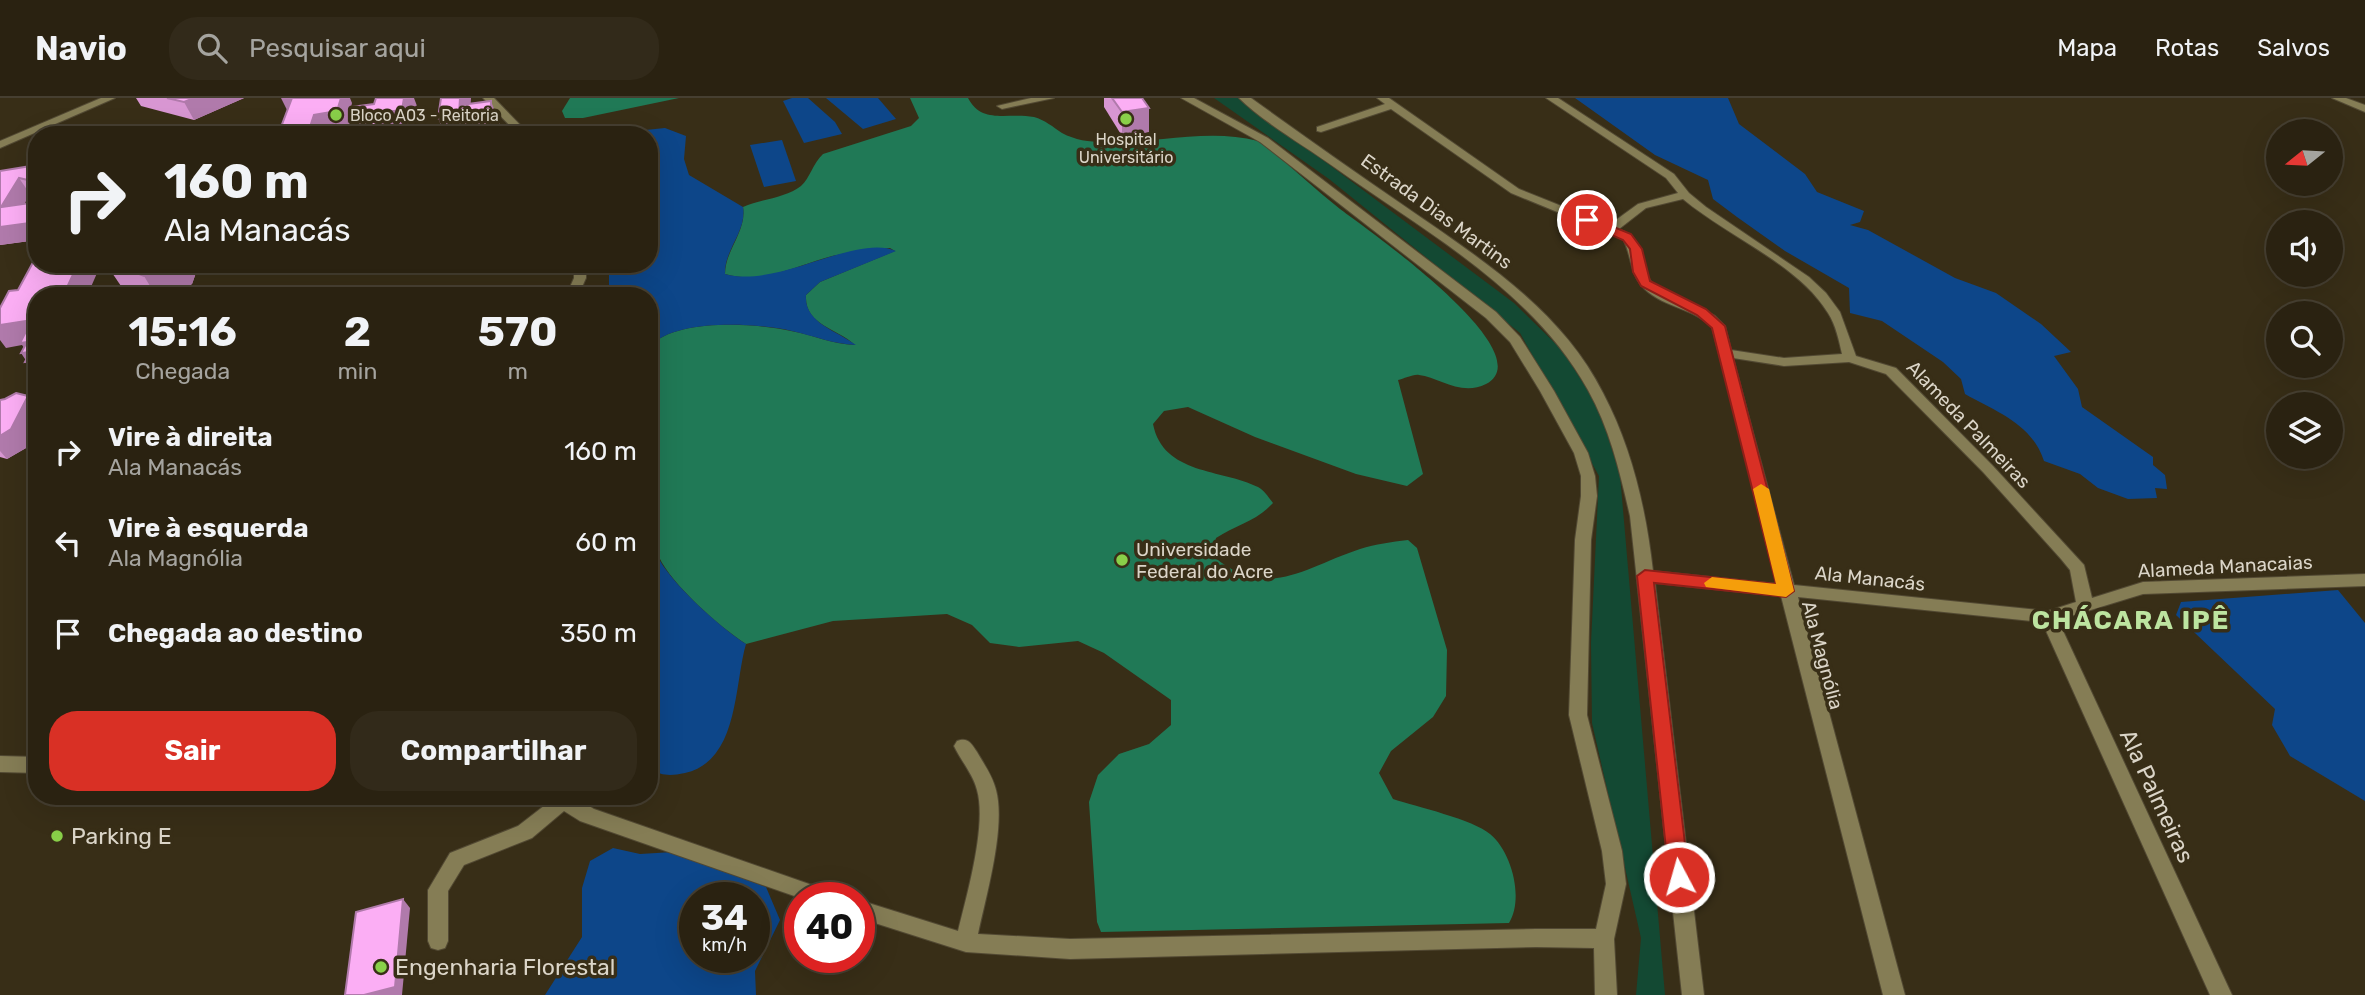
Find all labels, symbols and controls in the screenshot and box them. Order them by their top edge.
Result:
search box [169,17,659,80]
text: Navio [35,29,127,68]
icon: search [193,29,231,67]
text: Pesquisar aqui [249,33,426,64]
text: Mapa [2057,34,2117,62]
text: Rotas [2155,34,2219,62]
text: Salvos [2257,34,2330,62]
place label: Bloco A03 - Reitoria [350,106,499,125]
marker: Bloco A03 - Reitoria [328,107,344,123]
marker: Hospital Universitário [1118,111,1134,127]
north arrow [2266,119,2343,196]
map controls [2266,119,2343,469]
place label: Hospital Universitário [1079,130,1173,167]
street label: Estrada Dias Martins [1357,149,1517,274]
text: 160 m [164,152,309,210]
icon: right [49,154,140,245]
pin [1557,190,1617,250]
icon: arrive [1568,201,1606,239]
button: sound [2266,210,2343,287]
text: Ala Manacás [164,211,351,249]
button: search [2266,301,2343,378]
text: 15:16 [128,307,237,357]
text: 2 [344,307,371,357]
text: 570 [478,307,558,357]
street label: Alameda Palmeiras [1902,356,2035,493]
text: Chegada [135,357,230,385]
text: min [337,357,377,385]
text: m [507,357,528,385]
button: layers [2266,392,2343,469]
text: Vire à direita [108,422,273,453]
icon: right [49,433,87,471]
text: 160 m [564,436,637,467]
text: Ala Manacás [108,453,242,481]
text: Vire à esquerda [108,513,309,544]
icon: left [49,524,87,562]
text: 60 m [575,527,637,558]
place label: Universidade Federal do Acre [1136,538,1273,583]
text: Ala Magnólia [108,544,243,572]
street label: Alameda Manacaias [2137,550,2313,583]
marker: Universidade Federal do Acre [1114,552,1130,568]
street label: Ala Manacás [1814,561,1926,596]
street label: Ala Magnólia [1797,598,1848,712]
district label: CHÁCARA IPÊ [2032,605,2230,636]
icon: arrive [49,615,87,653]
text: Chegada ao destino [108,618,363,649]
text: 350 m [560,618,637,649]
button: Sair [49,711,336,791]
button: Compartilhar [350,711,637,791]
street label: Ala Palmeiras [2114,725,2200,867]
place label: Parking E [71,822,172,850]
marker: Parking E [49,828,65,844]
position arrow [1642,840,1716,914]
speed limit sign: 40 [784,882,875,973]
text: 34 [701,897,748,939]
text: km/h [702,934,747,956]
place label: Engenharia Florestal [395,953,615,981]
marker: Engenharia Florestal [373,959,389,975]

